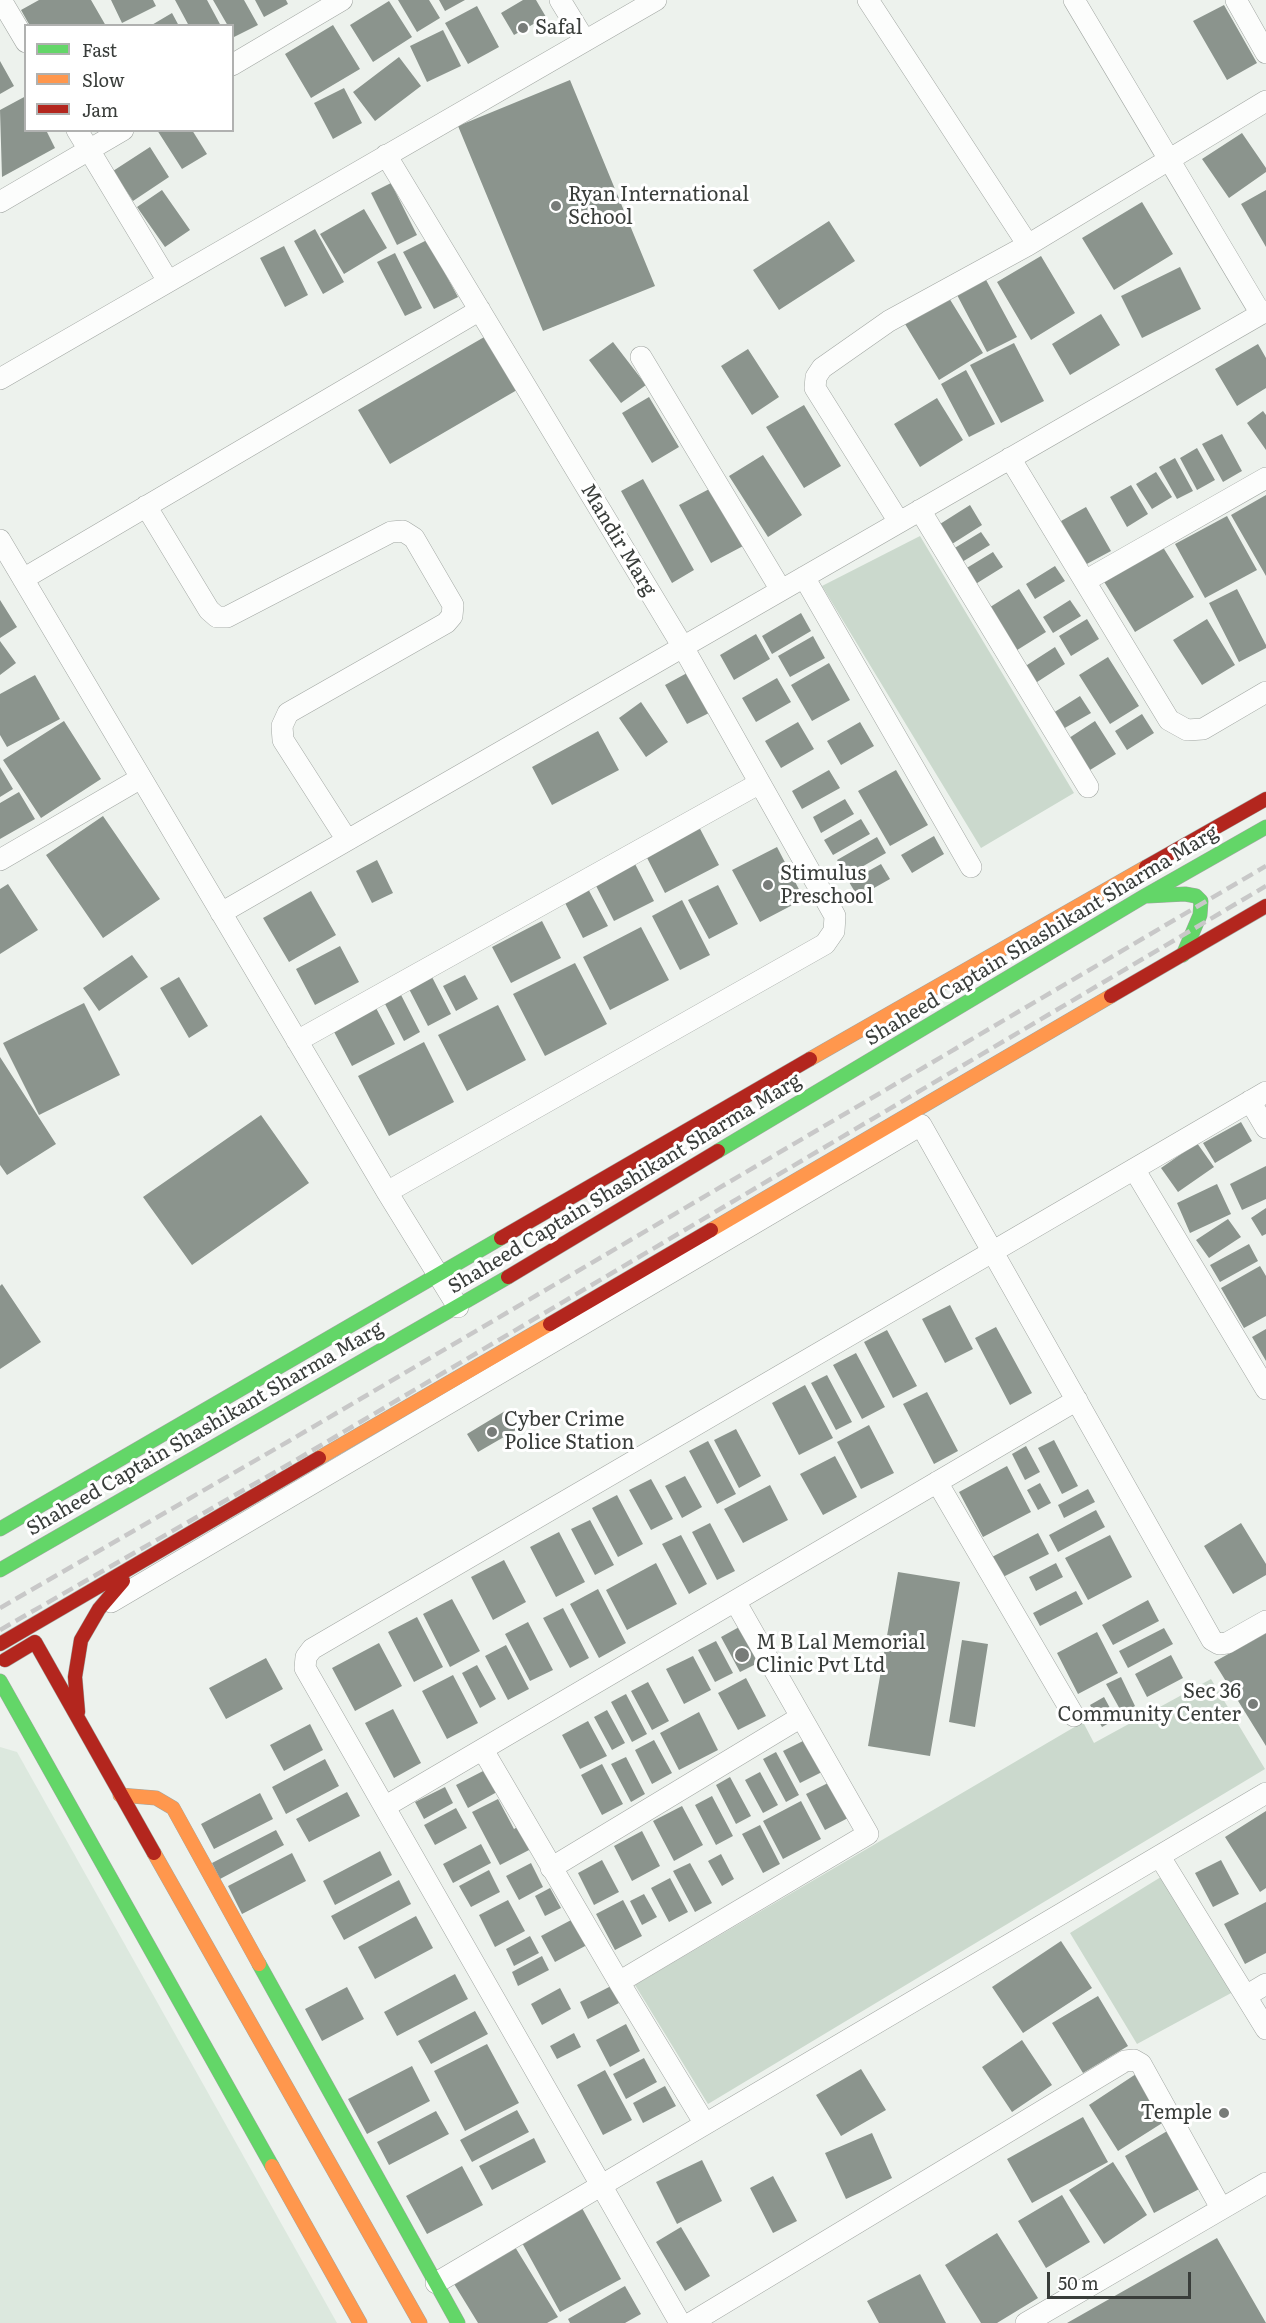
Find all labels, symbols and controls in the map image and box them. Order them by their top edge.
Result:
place label: Safal [535,16,583,40]
marker: Safal [516,21,530,35]
legend [24,24,234,132]
text: Fast [82,36,117,63]
text: Slow [82,66,124,93]
text: Jam [82,96,118,123]
place label: Ryan International School [568,183,749,230]
marker: Ryan International School [549,199,563,213]
street label: Mandir Marg [575,480,661,600]
street label: Shaheed Captain Shashikant Sharma Marg [861,821,1223,1051]
place label: Stimulus Preschool [780,862,873,909]
marker: Stimulus Preschool [761,878,775,892]
street label: Shaheed Captain Shashikant Sharma Marg [444,1069,806,1299]
street label: Shaheed Captain Shashikant Sharma Marg [23,1317,387,1541]
place label: Cyber Crime Police Station [504,1408,634,1455]
marker: Cyber Crime Police Station [485,1425,499,1439]
place label: M B Lal Memorial Clinic Pvt Ltd [756,1631,926,1678]
marker: M B Lal Memorial Clinic Pvt Ltd [733,1646,751,1664]
place label: Sec 36 Community Center [1057,1680,1241,1727]
marker: Sec 36 Community Center [1246,1697,1260,1711]
place label: Temple [1140,2101,1212,2125]
marker: Temple [1217,2106,1231,2120]
scale bar [1050,2260,1194,2298]
text: 50 m [1058,2269,1099,2296]

